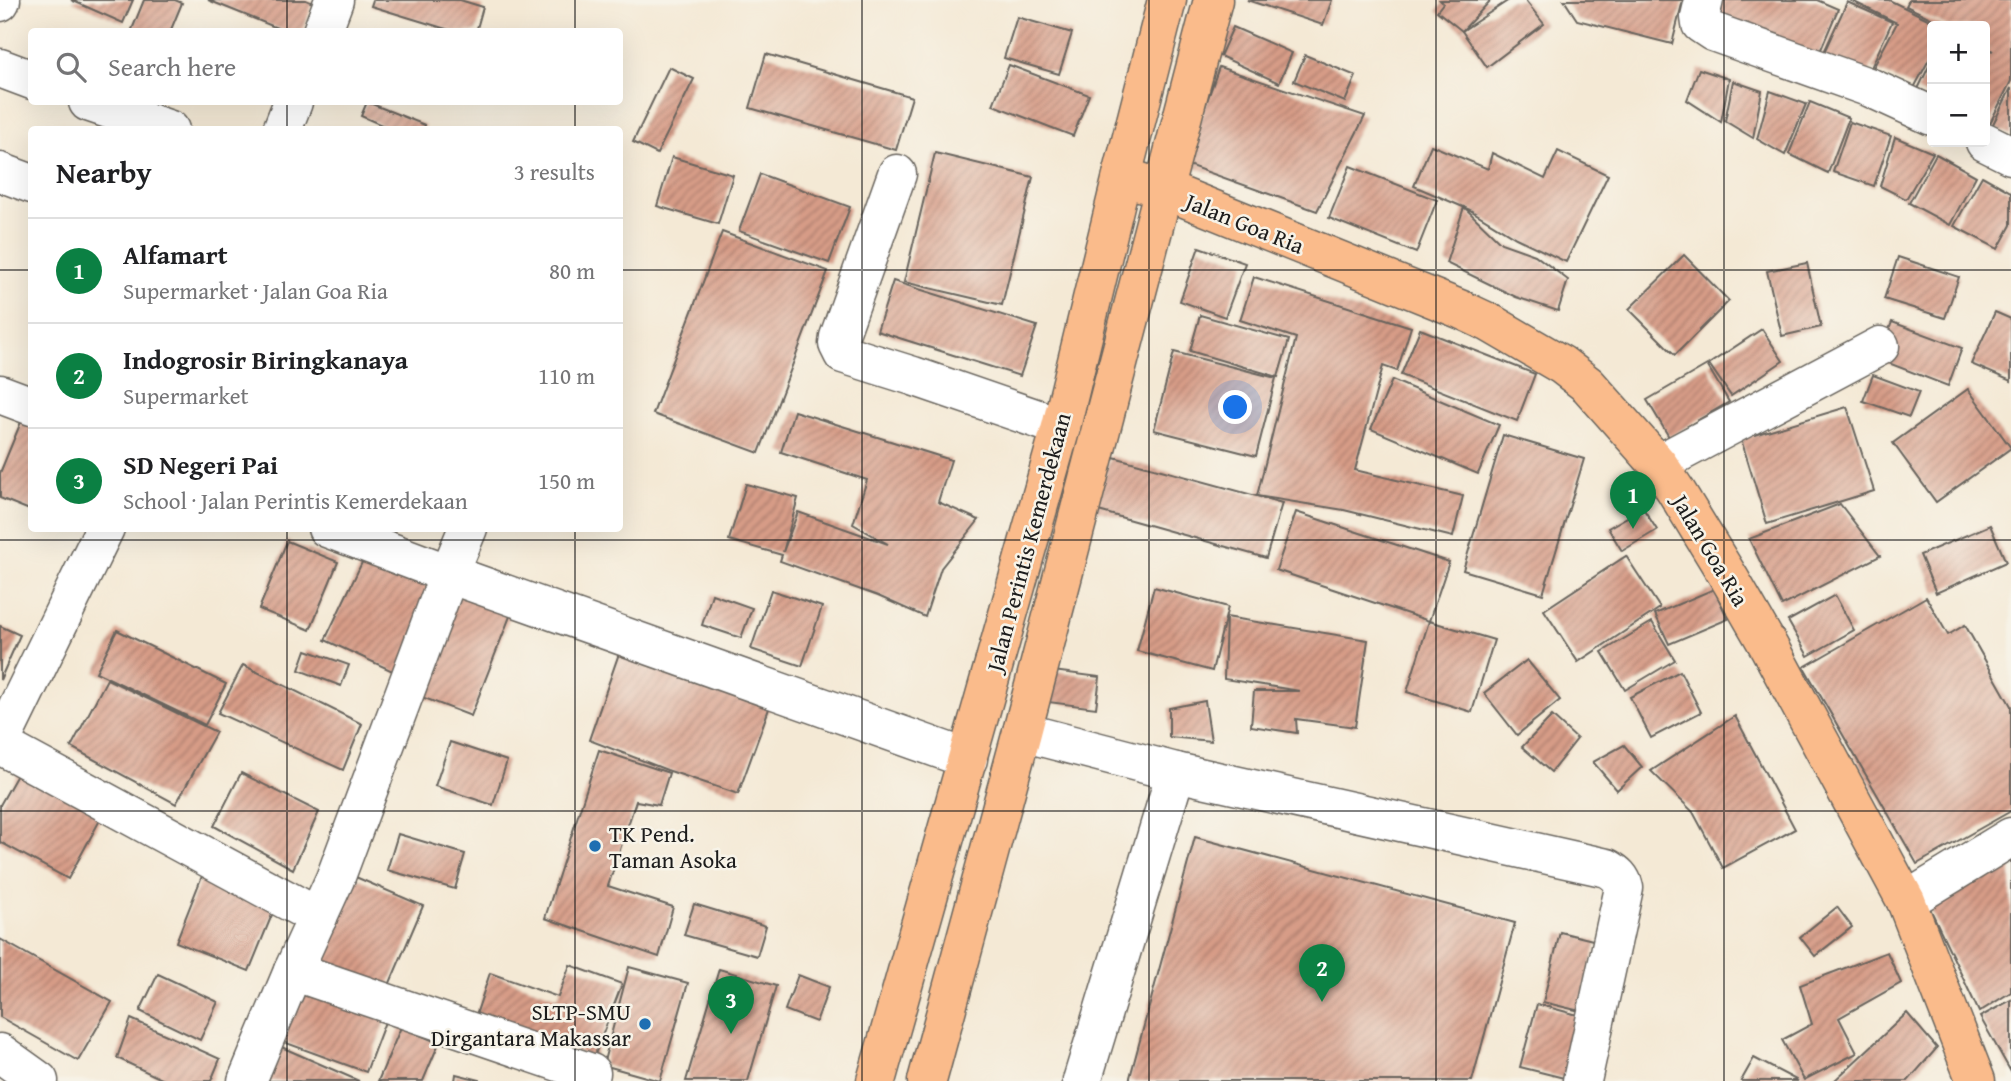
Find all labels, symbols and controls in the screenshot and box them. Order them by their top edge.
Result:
map controls [1927,21,1990,147]
button: + [1927,21,1990,84]
search box [28,28,623,105]
text: Search here [108,47,236,86]
icon: search [52,48,90,86]
button: − [1927,84,1990,147]
text: Nearby [56,150,152,194]
text: 3 results [514,155,595,188]
street label: Jalan Goa Ria [1178,183,1309,262]
text: Alfamart [123,235,227,274]
text: 1 [73,254,85,287]
text: 80 m [549,254,595,287]
text: Supermarket · Jalan Goa Ria [123,274,388,307]
text: Indogrosir Biringkanaya [123,340,408,379]
text: 2 [73,359,85,392]
text: 110 m [538,359,595,392]
text: Supermarket [123,379,249,412]
your location [1218,390,1252,424]
street label: Jalan Perintis Kemerdekaan [977,409,1078,678]
text: SD Negeri Pai [123,445,278,484]
text: 3 [73,464,85,497]
text: 150 m [538,464,595,497]
pin: 1 [1610,471,1656,529]
text: School · Jalan Perintis Kemerdekaan [123,484,468,517]
street label: Jalan Goa Ria [1663,485,1757,612]
place label: TK Pend. Taman Asoka [609,817,737,876]
marker: TK Pend. Taman Asoka [587,838,603,854]
pin: 2 [1299,944,1345,1002]
pin: 3 [708,976,754,1034]
place label: SLTP-SMU Dirgantara Makassar [431,995,632,1054]
marker: SLTP-SMU Dirgantara Makassar [637,1016,653,1032]

